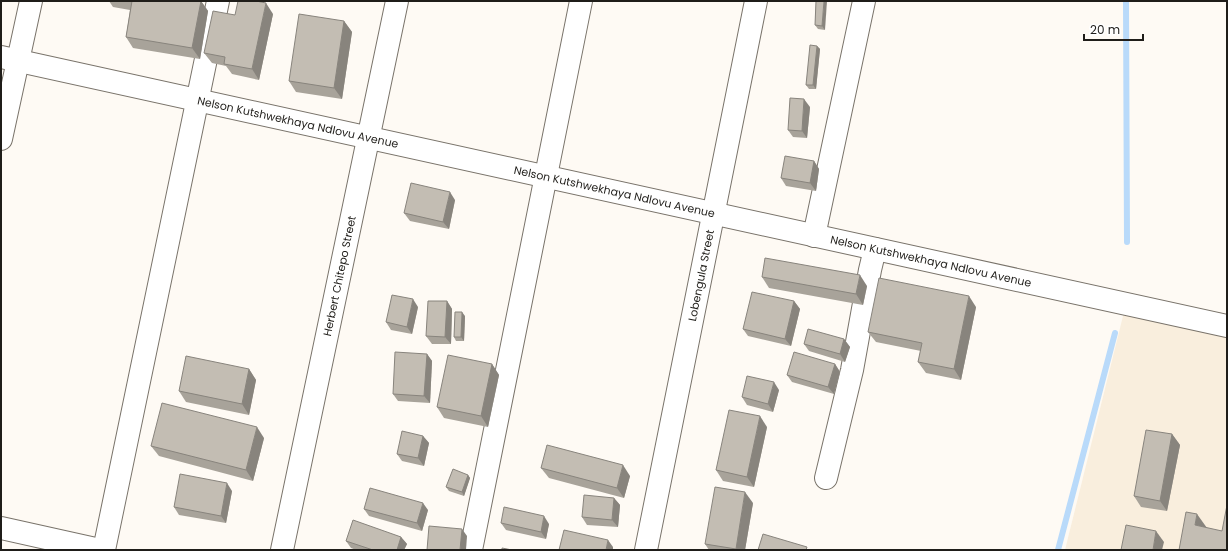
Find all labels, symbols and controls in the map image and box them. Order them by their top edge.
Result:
scale bar [1084,16,1143,42]
text: 20 m [1090,21,1120,38]
street label: Nelson Kutshwekhaya Ndlovu Avenue [196,92,400,152]
street label: Nelson Kutshwekhaya Ndlovu Avenue [512,162,717,221]
street label: Herbert Chitepo Street [319,214,360,338]
street label: Lobengula Street [684,228,718,323]
street label: Nelson Kutshwekhaya Ndlovu Avenue [829,231,1033,291]

